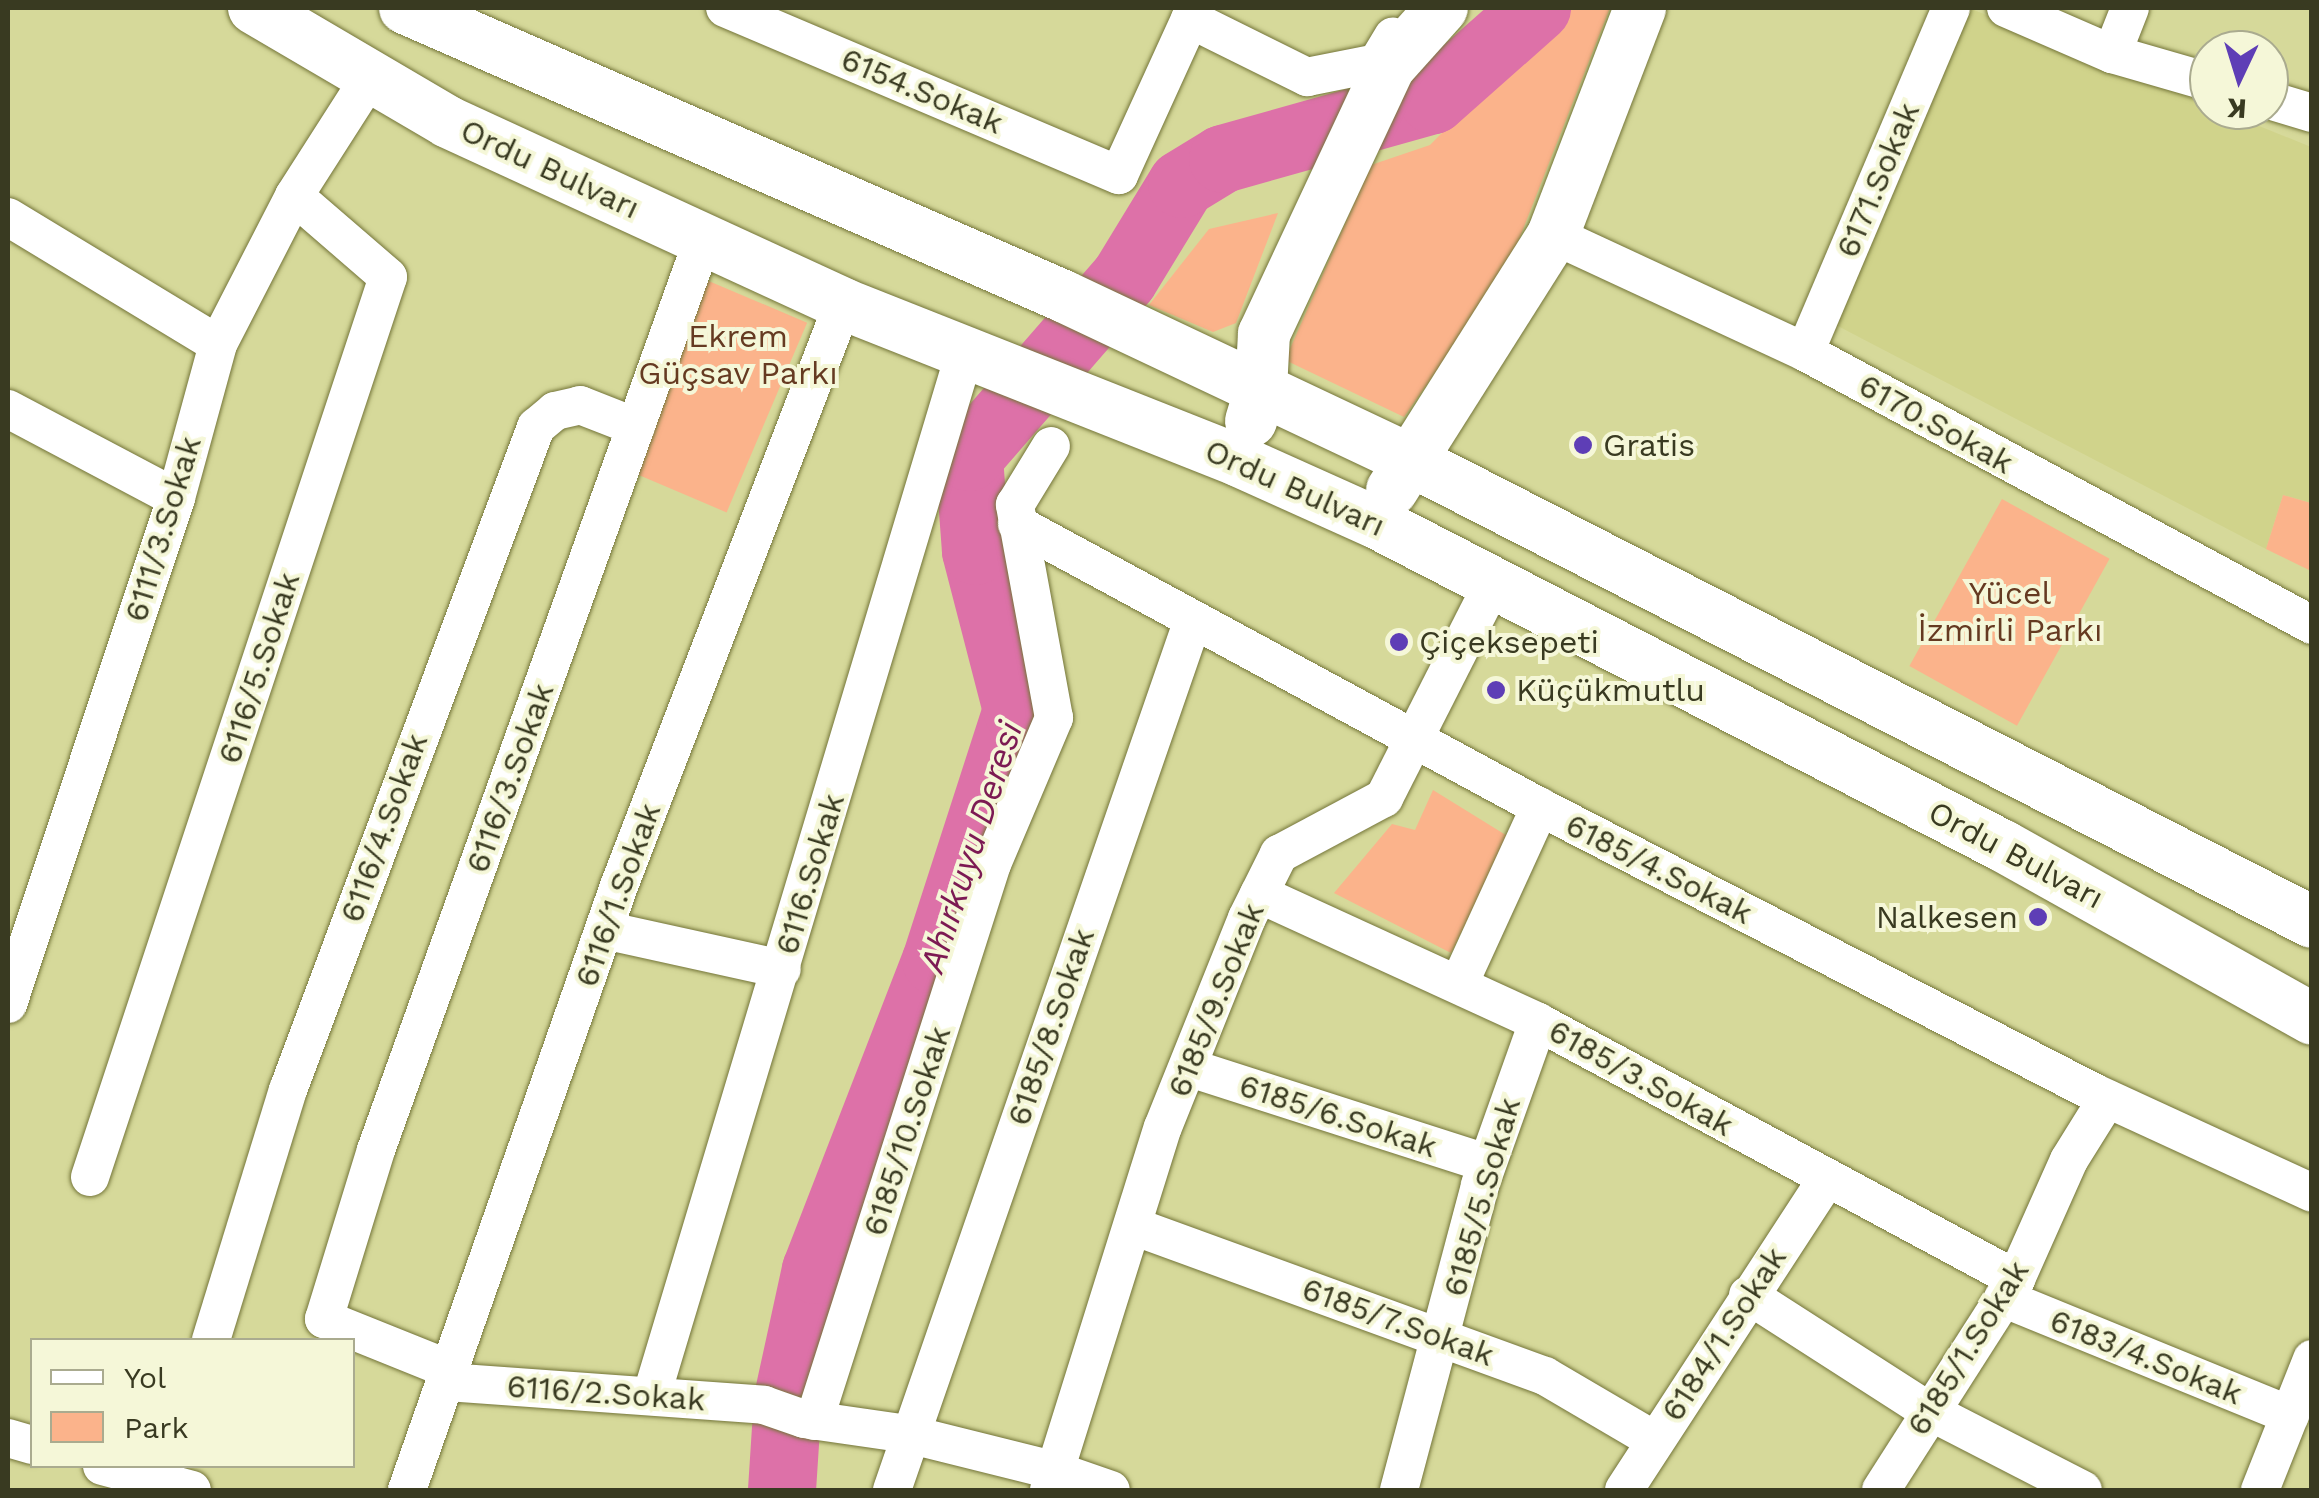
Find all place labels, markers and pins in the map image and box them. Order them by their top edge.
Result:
place label: Gratis [1603,426,1695,464]
marker: Gratis [1572,434,1594,456]
place label: Çiçeksepeti [1419,623,1599,661]
marker: Çiçeksepeti [1388,631,1410,653]
place label: Küçükmutlu [1516,671,1705,709]
marker: Küçükmutlu [1485,679,1507,701]
place label: Nalkesen [1876,898,2018,936]
marker: Nalkesen [2027,906,2049,928]

